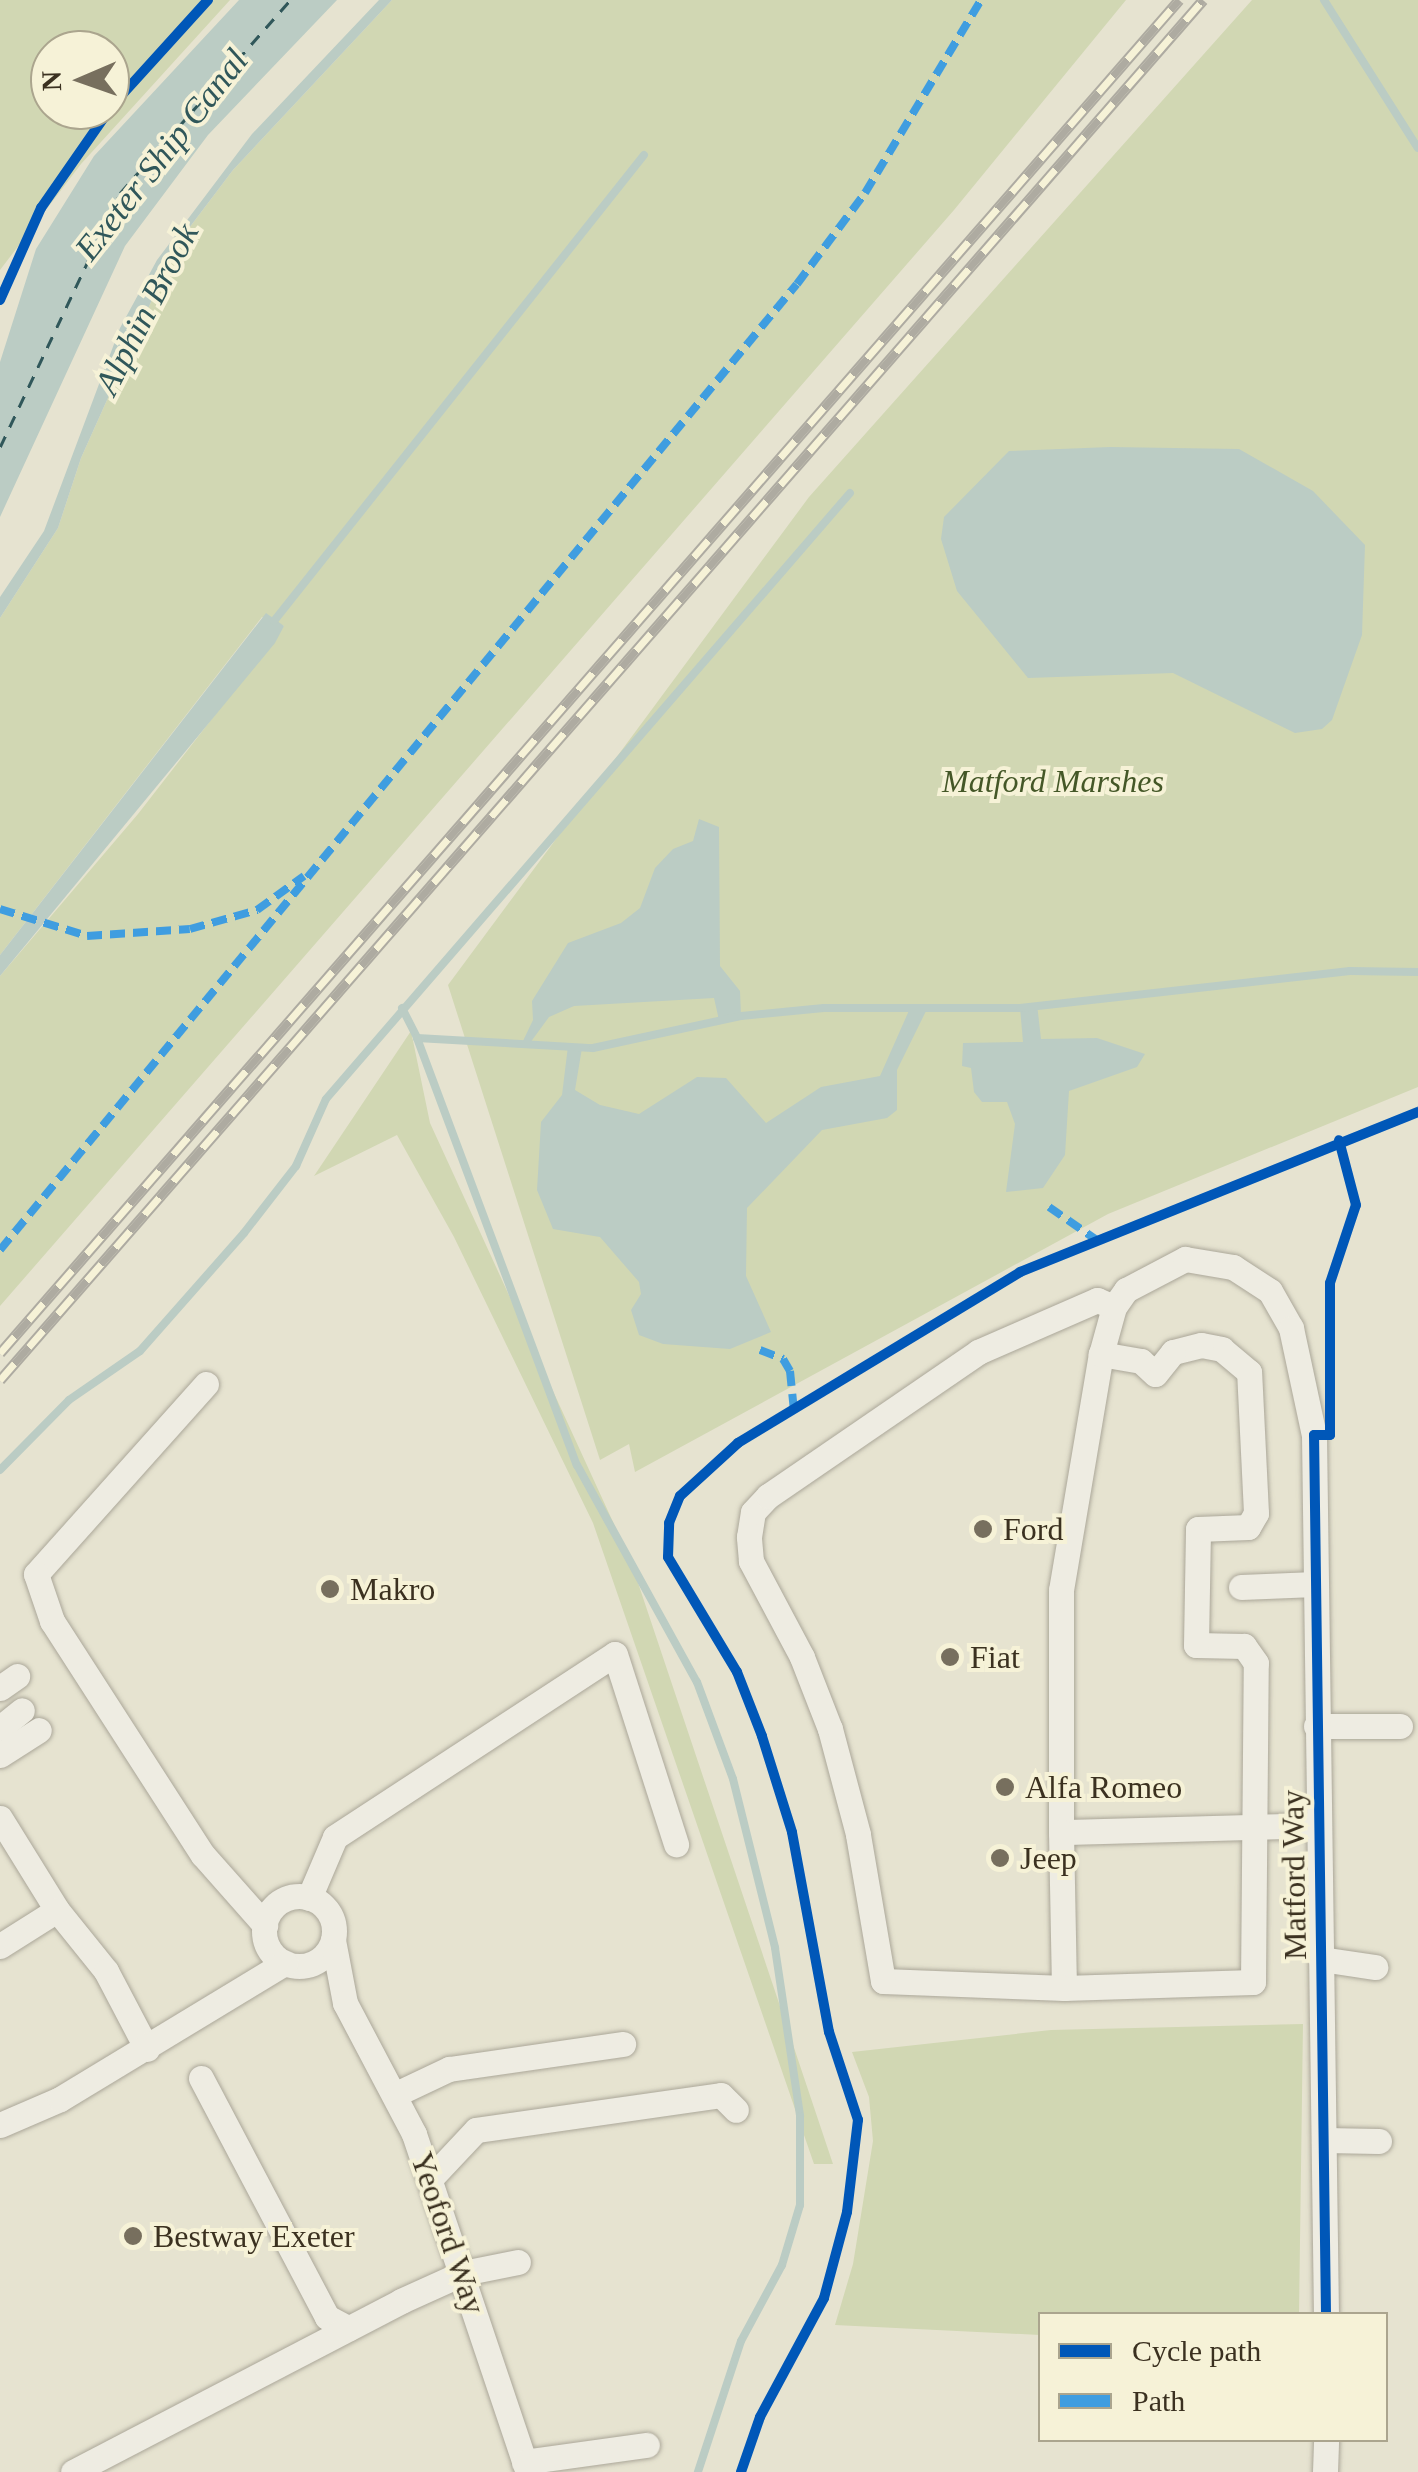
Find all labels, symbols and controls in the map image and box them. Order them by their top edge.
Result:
north arrow [30,30,130,130]
water label: Exeter Ship Canal [66,41,258,269]
text: N [36,70,67,92]
water label: Alphin Brook [86,216,208,402]
park label: Matford Marshes [942,762,1164,800]
place label: Ford [1003,1510,1063,1548]
marker: Ford [972,1518,994,1540]
place label: Makro [350,1570,435,1608]
marker: Makro [319,1578,341,1600]
place label: Fiat [970,1638,1020,1676]
marker: Fiat [939,1646,961,1668]
place label: Alfa Romeo [1025,1768,1182,1806]
marker: Alfa Romeo [994,1776,1016,1798]
street label: Matford Way [1273,1789,1315,1961]
place label: Jeep [1020,1839,1077,1877]
marker: Jeep [989,1847,1011,1869]
street label: Yeoford Way [402,2147,494,2319]
place label: Bestway Exeter [153,2217,355,2255]
marker: Bestway Exeter [122,2225,144,2247]
legend [1038,2312,1388,2442]
text: Cycle path [1132,2334,1261,2367]
text: Path [1132,2384,1185,2417]

